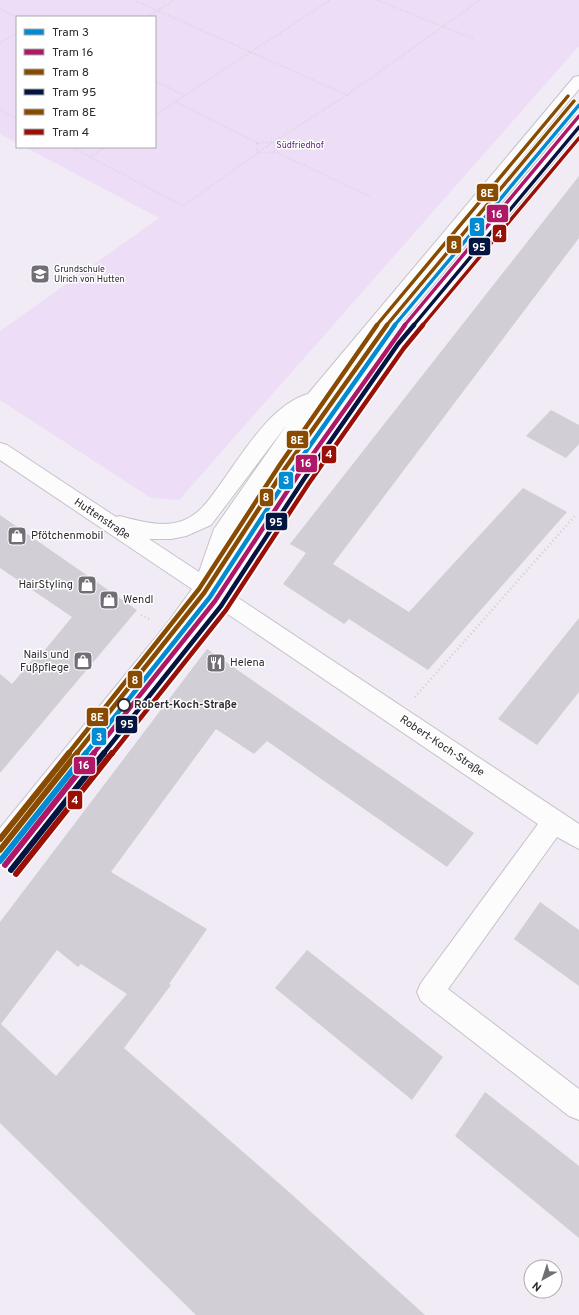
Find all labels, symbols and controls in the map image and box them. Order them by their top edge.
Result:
legend [16,16,156,148]
text: Tram 3 [52,25,89,41]
text: Tram 16 [52,45,93,61]
text: Tram 8 [52,65,89,81]
text: Tram 95 [52,85,96,101]
text: Tram 8E [52,105,96,121]
text: Tram 4 [52,125,89,141]
park label: Südfriedhof [276,140,324,151]
line badge: 8E [476,183,499,202]
text: 8E [480,187,494,201]
line badge: 16 [486,204,509,223]
text: 16 [491,208,503,222]
line badge: 3 [469,217,485,237]
text: 3 [474,221,480,235]
line badge: 4 [492,224,507,243]
text: 4 [495,228,503,242]
line badge: 8 [446,235,462,254]
line badge: 95 [468,237,491,256]
text: 8 [451,239,458,253]
text: 95 [472,241,486,255]
school or university icon: Grundschule Ulrich von Hutten [29,263,51,285]
place label: Grundschule Ulrich von Hutten [54,264,125,285]
line badge: 8E [286,430,309,449]
text: 8E [290,434,304,448]
line badge: 4 [321,445,337,464]
text: 4 [325,448,333,462]
line badge: 16 [295,454,318,473]
text: 16 [300,457,312,471]
line badge: 3 [278,471,294,490]
text: 3 [283,474,289,488]
line badge: 8 [259,488,274,507]
text: 8 [263,491,270,505]
street label: Huttenstraße [71,495,133,543]
line badge: 95 [265,512,288,531]
text: 95 [269,516,283,530]
shop icon: Pfötchenmobil [6,525,28,547]
place label: Pfötchenmobil [31,529,103,543]
shop icon: HairStyling [76,574,98,596]
place label: HairStyling [18,578,73,592]
shop icon: Wendl [98,589,120,611]
place label: Wendl [123,593,153,607]
place label: Nails und Fußpflege [20,648,69,675]
shop icon: Nails und Fußpflege [72,650,94,672]
restaurant icon: Helena [205,652,227,674]
place label: Helena [230,656,265,670]
line badge: 8 [127,670,143,689]
text: 8 [132,674,139,688]
marker: Robert-Koch-Straße [117,698,131,712]
place label: Robert-Koch-Straße [134,698,237,712]
line badge: 8E [86,707,109,727]
text: 8E [90,711,104,725]
street label: Robert-Koch-Straße [397,712,487,780]
line badge: 95 [115,715,138,734]
text: 95 [120,718,134,732]
line badge: 3 [91,727,107,746]
text: 3 [96,731,102,745]
line badge: 16 [73,756,96,775]
text: 16 [78,759,90,773]
line badge: 4 [67,790,83,810]
text: 4 [71,794,79,808]
north arrow [523,1259,563,1299]
text: N [530,1278,545,1294]

